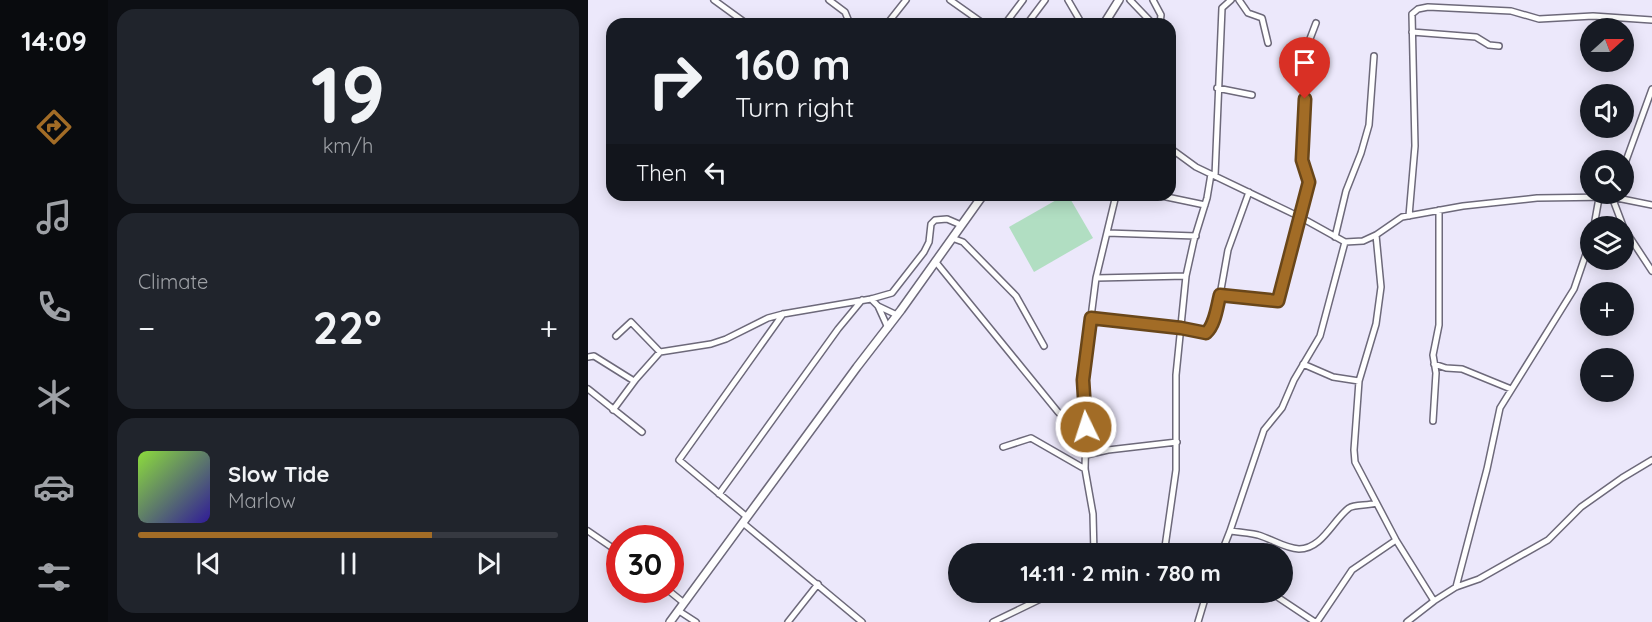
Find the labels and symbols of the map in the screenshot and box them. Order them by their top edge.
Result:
north arrow [1580,18,1634,72]
pin [1279,37,1330,99]
position arrow [1054,395,1118,459]
speed limit sign: 30 [606,525,684,603]

